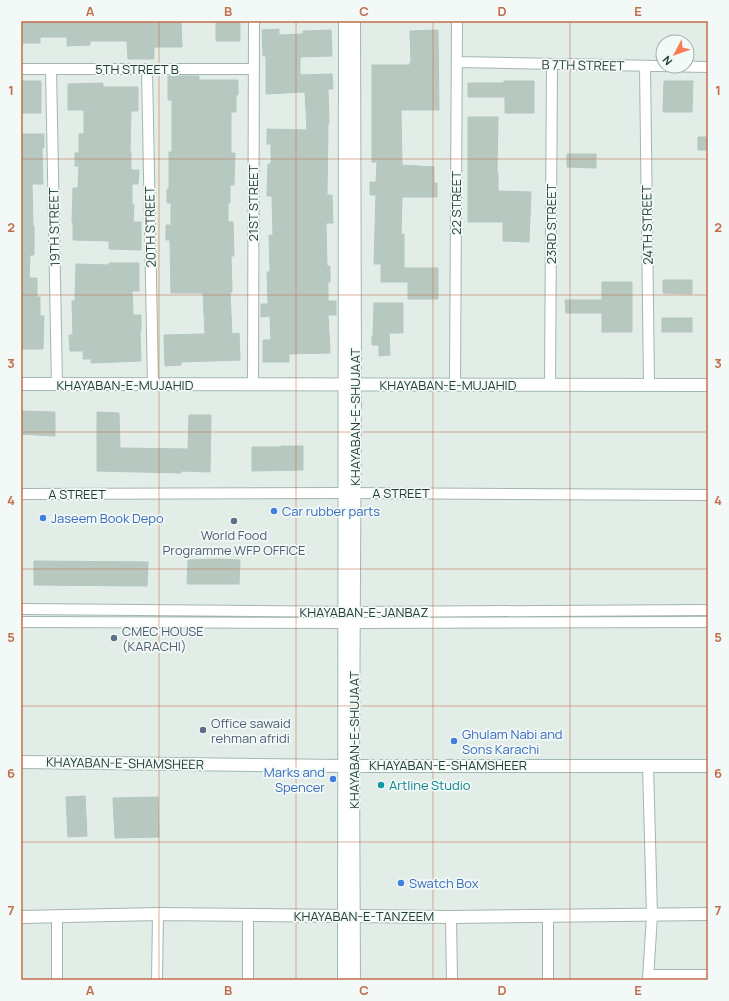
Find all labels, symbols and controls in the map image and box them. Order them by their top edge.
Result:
text: A [86,2,95,20]
text: B [224,2,232,20]
text: C [359,2,369,20]
text: D [497,2,507,20]
text: E [634,2,642,20]
north arrow [655,34,695,74]
text: N [659,53,675,69]
street label: B 7TH STREET [541,55,625,75]
street label: 5TH STREET B [95,60,179,78]
text: 1 [8,81,14,99]
text: 1 [715,81,721,99]
street label: 21ST STREET [244,164,262,242]
street label: 22 STREET [447,171,465,235]
street label: 23RD STREET [542,183,560,264]
street label: 24TH STREET [637,185,657,265]
street label: 20TH STREET [140,186,160,268]
street label: 19TH STREET [44,187,64,267]
text: 2 [7,218,15,236]
text: 2 [714,218,722,236]
street label: KHAYABAN-E-SHUJAAT [346,348,364,486]
text: 3 [7,354,15,372]
text: 3 [714,354,722,372]
street label: KHAYABAN-E-MUJAHID [57,376,194,394]
street label: KHAYABAN-E-MUJAHID [380,376,517,394]
street label: A STREET [372,484,430,502]
street label: A STREET [48,485,106,503]
text: 4 [7,491,15,509]
text: 4 [714,491,722,509]
place label: Car rubber parts [282,502,380,520]
marker: Car rubber parts [269,506,279,516]
place label: Jaseem Book Depo [51,509,164,527]
marker: Jaseem Book Depo [38,513,48,523]
marker: World Food Programme WFP OFFICE [229,516,239,526]
place label: World Food Programme WFP OFFICE [162,526,306,559]
street label: KHAYABAN-E-JANBAZ [299,603,429,621]
place label: CMEC HOUSE (KARACHI) [122,622,204,655]
text: 5 [7,628,15,646]
text: 5 [714,628,722,646]
marker: CMEC HOUSE (KARACHI) [109,633,119,643]
street label: KHAYABAN-E-SHUJAAT [345,671,363,809]
place label: Office sawaid rehman afridi [211,714,291,747]
marker: Office sawaid rehman afridi [198,725,208,735]
place label: Ghulam Nabi and Sons Karachi [462,725,563,758]
marker: Ghulam Nabi and Sons Karachi [449,736,459,746]
street label: KHAYABAN-E-SHAMSHEER [46,753,204,773]
street label: KHAYABAN-E-SHAMSHEER [369,756,527,774]
place label: Marks and Spencer [264,763,325,796]
text: 6 [7,764,15,782]
text: 6 [714,764,722,782]
marker: Marks and Spencer [328,774,338,784]
place label: Artline Studio [389,776,471,794]
marker: Artline Studio [376,780,386,790]
place label: Swatch Box [409,874,479,892]
marker: Swatch Box [396,878,406,888]
text: 7 [8,901,15,919]
text: 7 [715,901,722,919]
street label: KHAYABAN-E-TANZEEM [294,907,434,925]
text: A [86,981,95,999]
text: B [224,981,232,999]
text: C [359,981,369,999]
text: D [497,981,507,999]
text: E [634,981,642,999]

